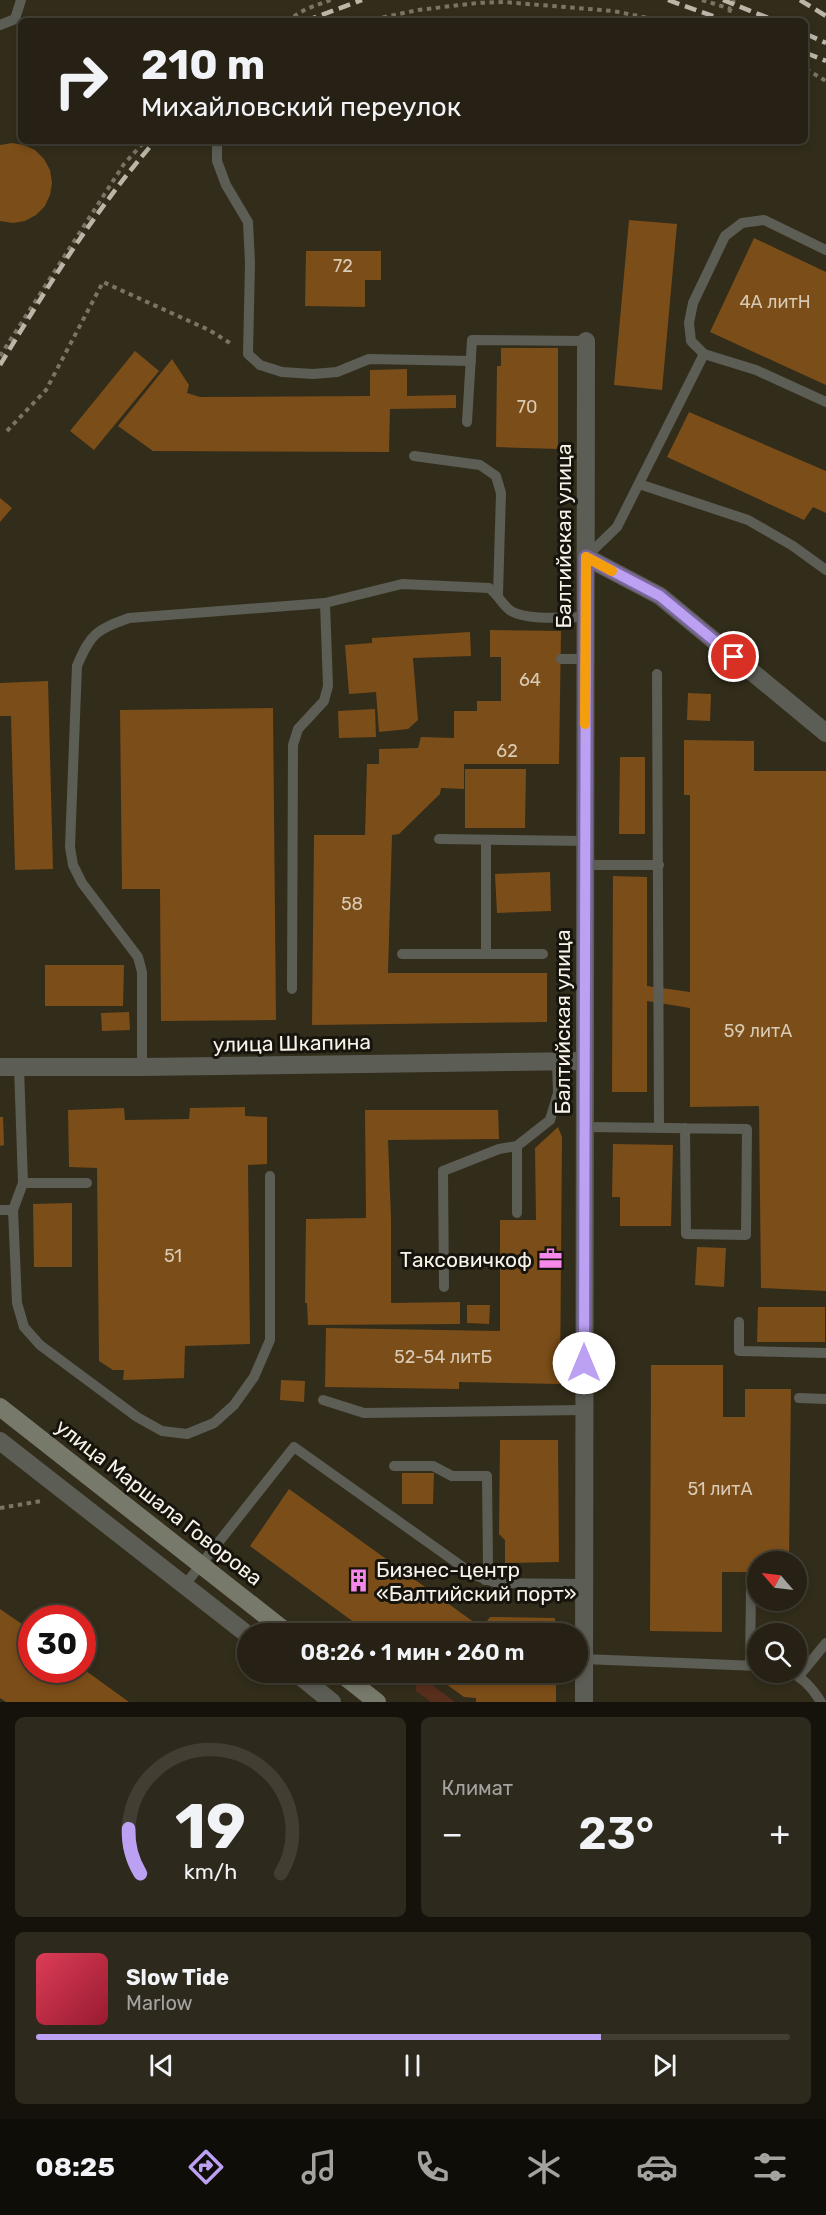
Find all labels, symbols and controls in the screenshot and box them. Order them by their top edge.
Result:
text: 210 m [141,40,265,90]
icon: right [42,42,120,120]
text: Михайловский переулок [141,91,461,123]
house number: 72 [333,255,353,277]
house number: 4А литН [739,291,811,313]
house number: 70 [517,396,537,418]
street label: Балтийская улица [551,444,576,628]
pin [708,631,759,682]
icon: arrive [717,640,750,673]
house number: 64 [519,669,541,691]
house number: 62 [496,740,518,762]
house number: 58 [341,893,363,915]
street label: Балтийская улица [550,930,575,1114]
house number: 59 литА [724,1020,792,1042]
street label: улица Шкапина [213,1029,371,1057]
house number: 51 [164,1245,182,1267]
office icon: Таксовичкоф [537,1246,563,1272]
place label: Таксовичкоф [400,1247,532,1272]
position arrow [552,1331,616,1395]
house number: 52-54 литБ [394,1346,492,1368]
street label: улица Маршала Говорова [51,1413,267,1591]
house number: 51 литА [687,1478,753,1500]
north arrow [747,1551,807,1611]
map controls [747,1551,807,1683]
place label: Бизнес-центр «Балтийский порт» [376,1557,576,1606]
building icon: Бизнес-центр «Балтийский порт» [345,1568,371,1594]
speed limit sign: 30 [18,1605,96,1683]
button: search [747,1623,807,1683]
text: 08:26 · 1 мин · 260 m [301,1639,524,1666]
text: Климат [442,1776,513,1800]
text: 19 [175,1790,246,1864]
text: 23° [578,1807,654,1860]
text: − [442,1814,463,1853]
text: + [769,1814,790,1853]
text: km/h [183,1859,237,1884]
text: Slow Tide [126,1964,229,1991]
text: Marlow [126,1991,193,2015]
icon: previous [145,2049,178,2082]
icon: pause [396,2049,429,2082]
icon: next [648,2049,681,2082]
icon: directions [185,2146,227,2188]
icon: music [298,2146,340,2188]
icon: phone [411,2146,453,2188]
icon: climate [523,2146,565,2188]
icon: car [636,2146,678,2188]
icon: filters [749,2146,791,2188]
text: 08:25 [35,2151,115,2183]

